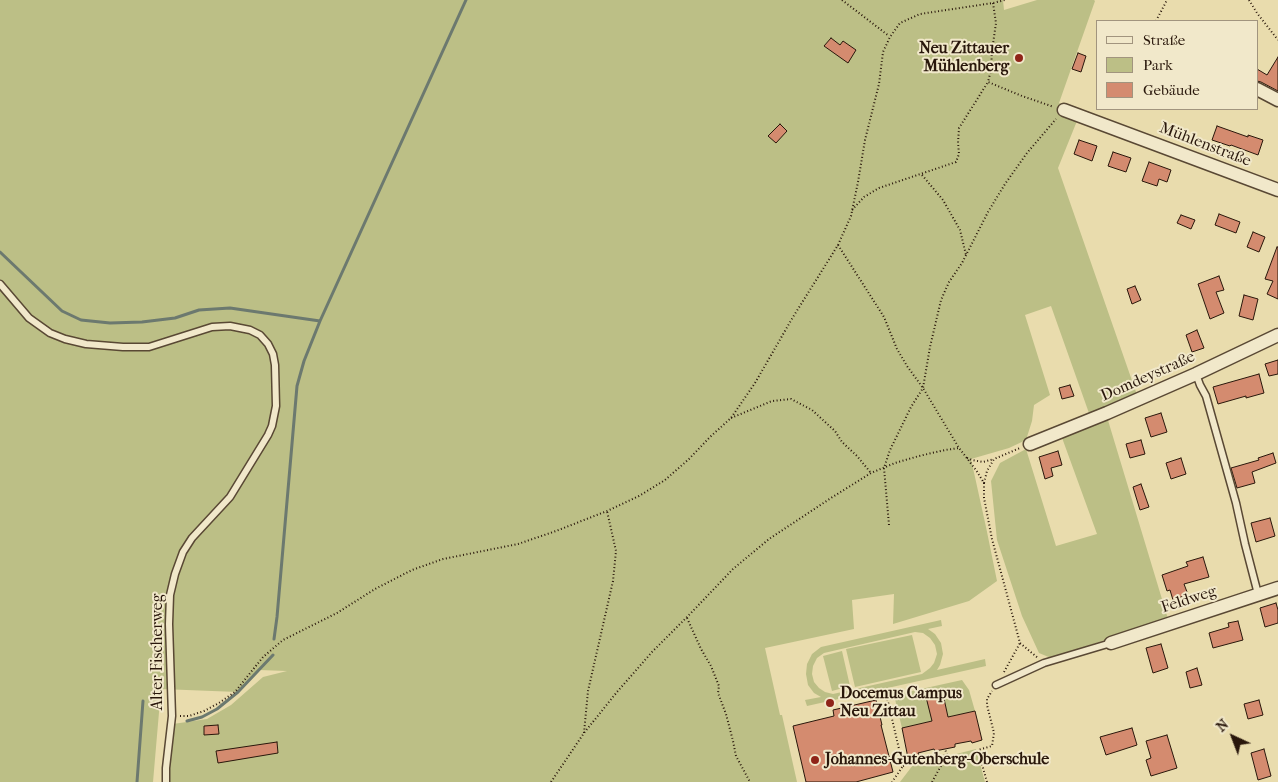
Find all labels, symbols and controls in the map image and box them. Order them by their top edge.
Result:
legend [1096,20,1258,110]
text: Straße [1143,31,1185,49]
place label: Neu Zittauer Mühlenberg [919,39,1009,77]
marker: Neu Zittauer Mühlenberg [1013,52,1025,64]
text: Park [1143,56,1173,74]
text: Gebäude [1143,81,1200,99]
street label: Mühlenstraße [1157,119,1253,171]
street label: Domdeystraße [1098,348,1198,406]
street label: Feldweg [1159,582,1219,618]
street label: Alter Fischerweg [148,594,168,710]
place label: Docemus Campus Neu Zittau [840,684,962,722]
marker: Docemus Campus Neu Zittau [824,697,836,709]
north arrow [1208,712,1258,762]
text: N [1213,716,1232,736]
place label: Johannes-Gutenberg-Oberschule [825,750,1049,770]
marker: Johannes-Gutenberg-Oberschule [809,754,821,766]

